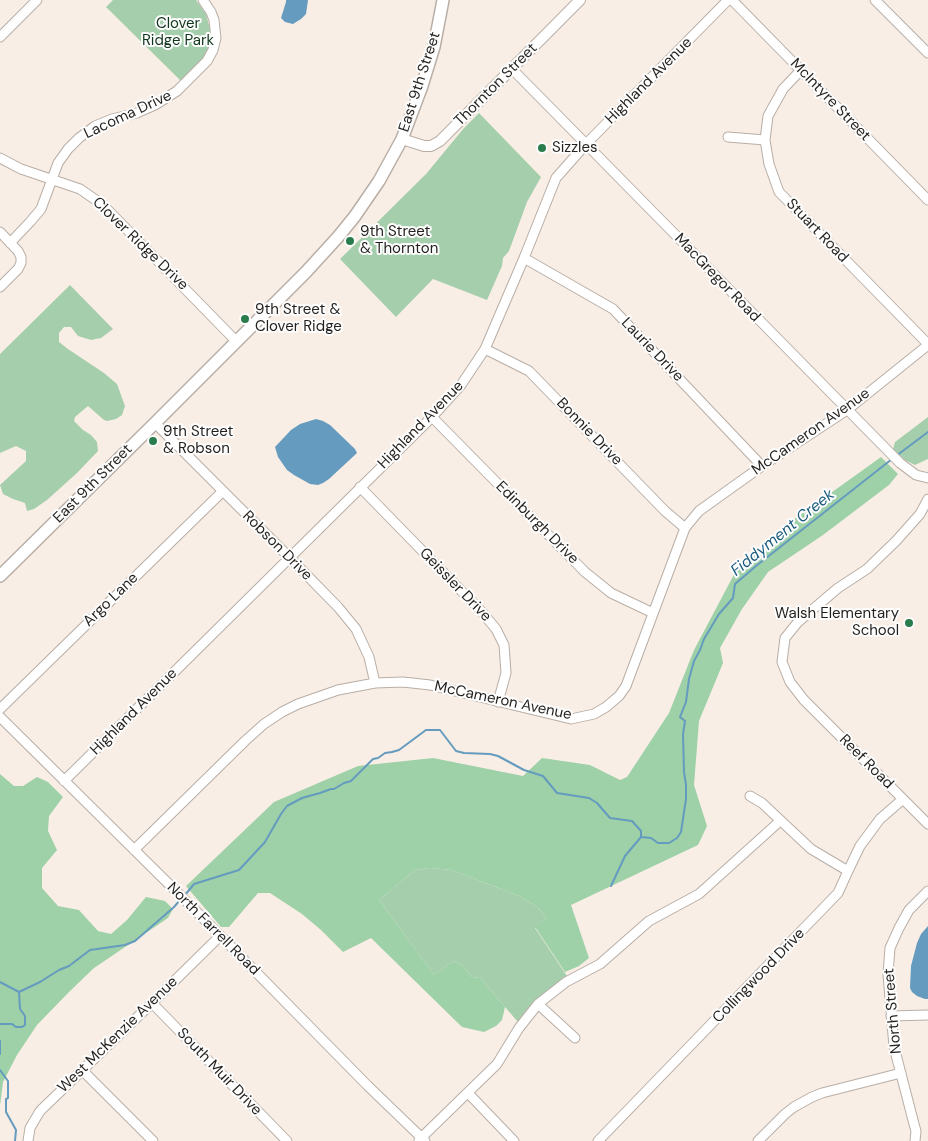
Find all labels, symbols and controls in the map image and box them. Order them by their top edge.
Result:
park label: Clover Ridge Park [142,15,214,50]
street label: East 9th Street [395,30,445,134]
street label: Highland Avenue [602,34,696,128]
street label: Thornton Street [451,40,541,130]
street label: McIntyre Street [786,55,874,145]
street label: Lacoma Drive [81,87,175,143]
place label: Sizzles [552,139,597,157]
marker: Sizzles [536,142,548,154]
street label: Clover Ridge Drive [88,194,192,294]
street label: Stuart Road [782,195,852,267]
place label: 9th Street & Thornton [360,223,438,258]
street label: MacGregor Road [670,230,764,326]
marker: 9th Street & Thornton [344,235,356,247]
place label: 9th Street & Clover Ridge [255,301,342,336]
marker: 9th Street & Clover Ridge [239,313,251,325]
street label: Laurie Drive [617,314,687,386]
street label: Highland Avenue [374,377,468,473]
street label: McCameron Avenue [749,385,873,479]
street label: Bonnie Drive [552,395,626,469]
place label: 9th Street & Robson [163,423,233,458]
marker: 9th Street & Robson [147,435,159,447]
street label: East 9th Street [50,441,136,527]
street label: Edinburgh Drive [492,478,582,568]
water label: Fiddyment Creek [727,485,839,581]
street label: Robson Drive [238,507,316,585]
street label: Geissler Drive [415,544,495,626]
street label: Argo Lane [80,569,142,631]
place label: Walsh Elementary School [775,605,899,640]
marker: Walsh Elementary School [903,617,915,629]
street label: Highland Avenue [87,665,181,759]
street label: McCameron Avenue [433,678,573,724]
street label: Reef Road [835,731,897,793]
street label: North Farrell Road [163,879,263,979]
street label: Collingwood Drive [709,925,809,1027]
street label: North Street [880,967,906,1055]
street label: West McKenzie Avenue [54,973,182,1097]
street label: South Muir Drive [173,1025,265,1119]

